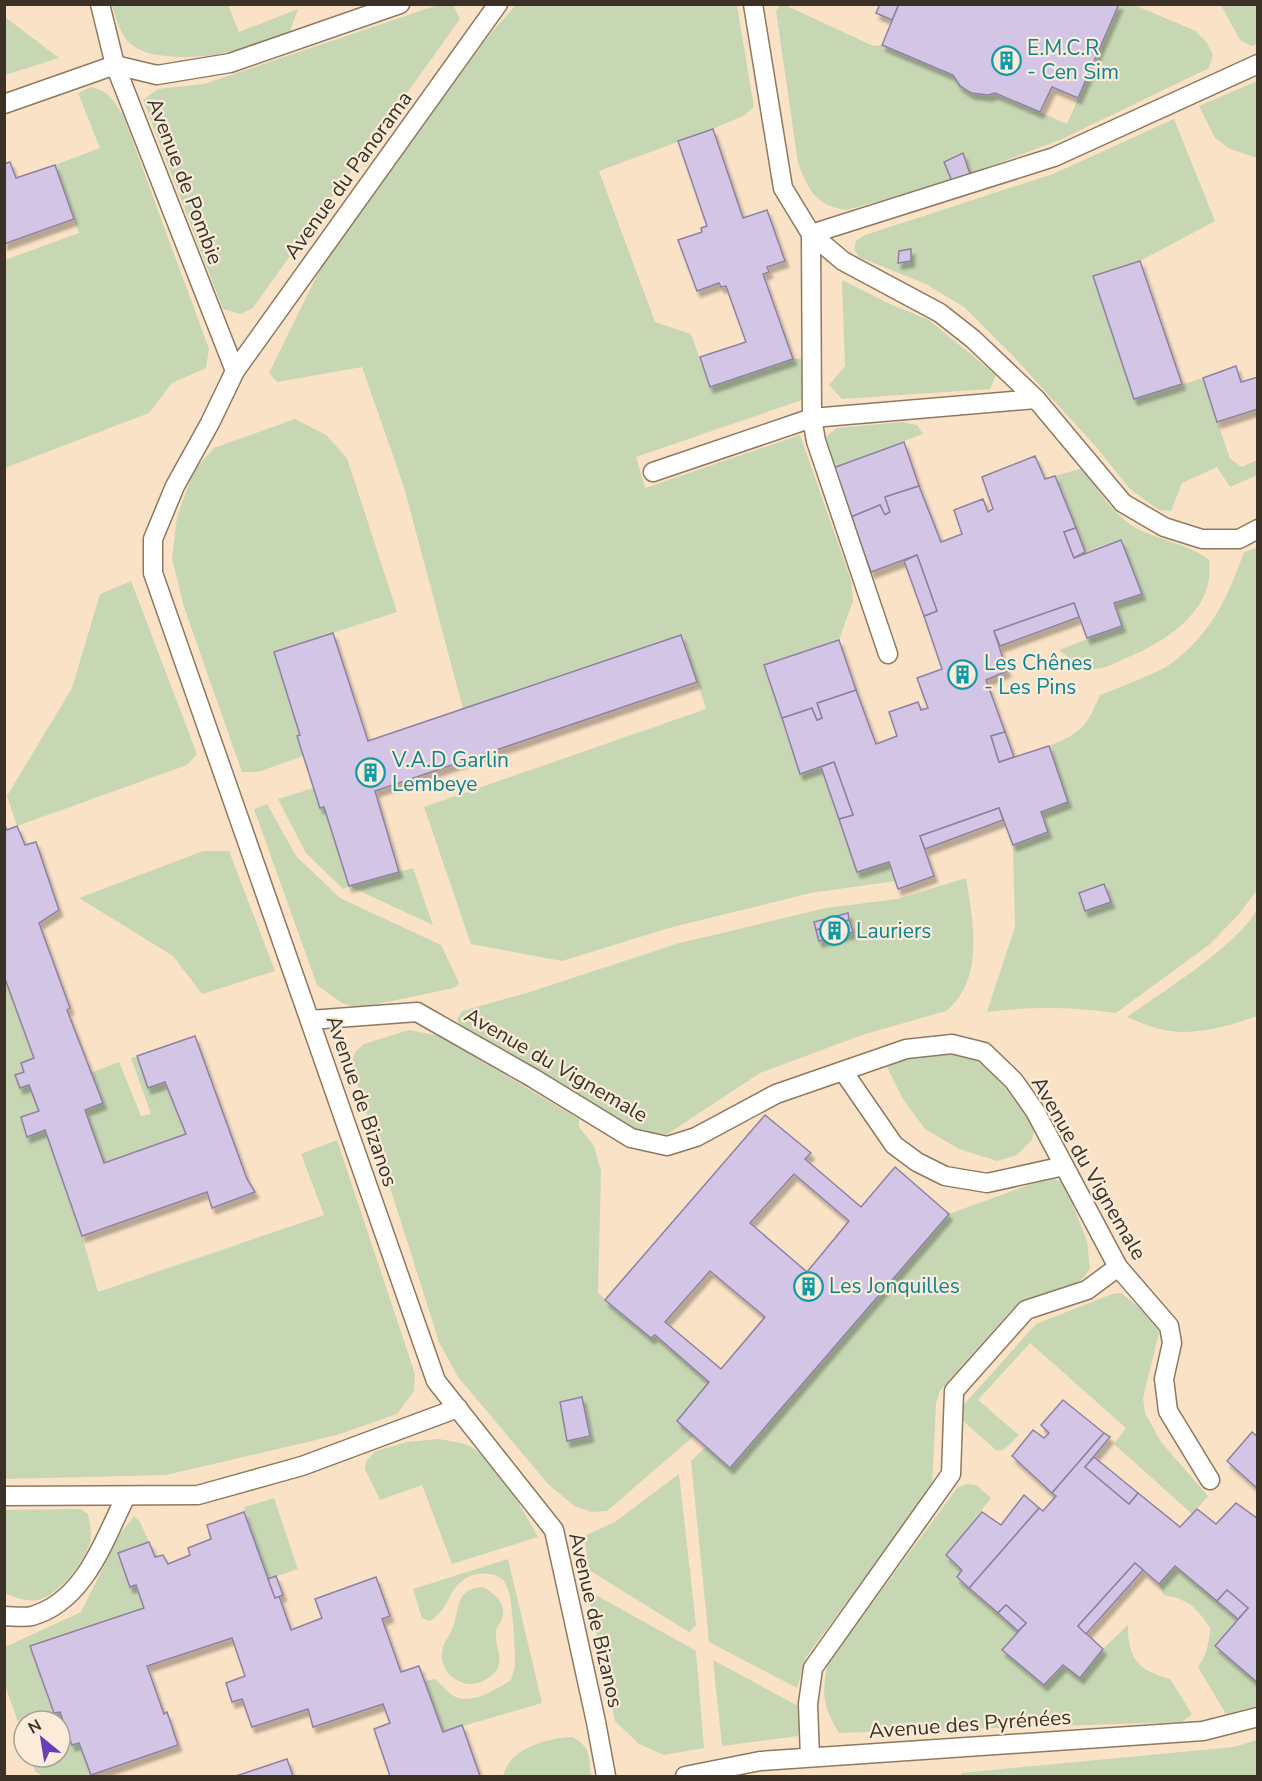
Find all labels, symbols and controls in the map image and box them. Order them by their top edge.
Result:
place label: E.M.C.R - Cen Sim [1027,34,1119,86]
building icon: E.M.C.R - Cen Sim [990,44,1022,76]
street label: Avenue du Panorama [277,85,419,265]
street label: Avenue de Pombie [140,94,230,268]
place label: Les Chênes - Les Pins [984,649,1092,701]
building icon: Les Chênes - Les Pins [947,659,979,691]
place label: V.A.D Garlin Lembeye [391,746,509,798]
building icon: V.A.D Garlin Lembeye [355,756,387,788]
building icon: Lauriers [819,915,851,947]
place label: Lauriers [856,917,931,945]
street label: Avenue du Vignemale [459,1001,653,1129]
street label: Avenue de Bizanos [320,1012,404,1190]
street label: Avenue du Vignemale [1025,1071,1153,1265]
building icon: Les Jonquilles [792,1270,824,1302]
place label: Les Jonquilles [829,1272,960,1300]
street label: Avenue de Bizanos [562,1530,630,1710]
street label: Avenue des Pyrénées [868,1703,1072,1745]
north arrow [12,1709,72,1769]
text: N [24,1714,46,1739]

